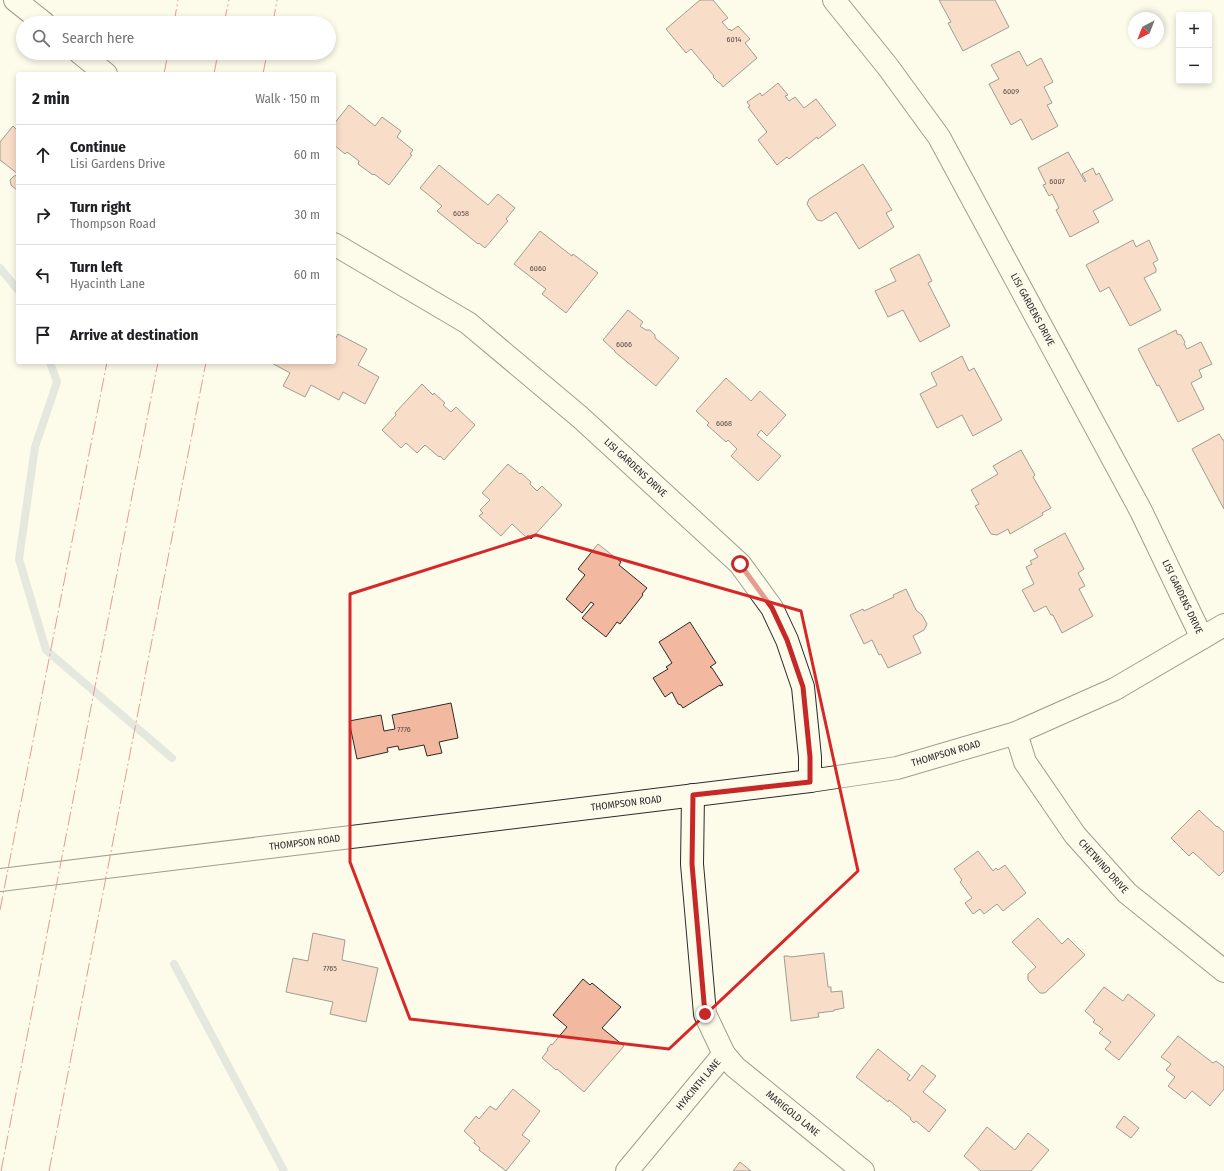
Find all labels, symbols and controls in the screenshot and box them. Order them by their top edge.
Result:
north arrow [1128,12,1164,48]
map controls [1176,12,1212,84]
button: + [1176,12,1212,48]
search box [16,16,336,60]
icon: search [30,27,52,49]
text: Search here [62,29,134,47]
house number: 6014 [727,35,742,44]
button: − [1176,48,1212,84]
house number: 6009 [1003,87,1019,96]
text: 2 min [32,88,70,109]
text: Walk · 150 m [255,91,320,106]
text: Continue [70,138,126,156]
icon: ahead [32,144,54,166]
text: 60 m [294,147,320,162]
text: Lisi Gardens Drive [70,156,165,171]
house number: 6007 [1049,177,1065,186]
text: Turn right [70,198,131,216]
icon: right [32,204,54,226]
text: 30 m [294,207,320,222]
house number: 6058 [453,209,469,218]
text: Thompson Road [70,216,156,231]
text: Turn left [70,258,123,276]
icon: left [32,264,54,286]
house number: 6060 [530,264,546,273]
text: 60 m [294,267,320,282]
street label: LISI GARDENS DRIVE [1008,271,1057,349]
text: Hyacinth Lane [70,276,145,291]
icon: arrive [32,324,54,346]
text: Arrive at destination [70,326,198,344]
house number: 6066 [616,340,632,349]
house number: 6068 [716,419,732,428]
street label: LISI GARDENS DRIVE [601,436,670,500]
route start [731,555,749,573]
street label: LISI GARDENS DRIVE [1159,558,1205,636]
house number: 7776 [397,725,411,734]
street label: THOMPSON ROAD [910,738,982,769]
street label: THOMPSON ROAD [590,793,663,814]
street label: THOMPSON ROAD [269,832,341,853]
street label: CHETWIND DRIVE [1076,837,1131,896]
house number: 7765 [323,964,337,973]
route end [696,1005,714,1023]
street label: HYACINTH LANE [674,1056,723,1113]
street label: MARIGOLD LANE [763,1088,822,1139]

